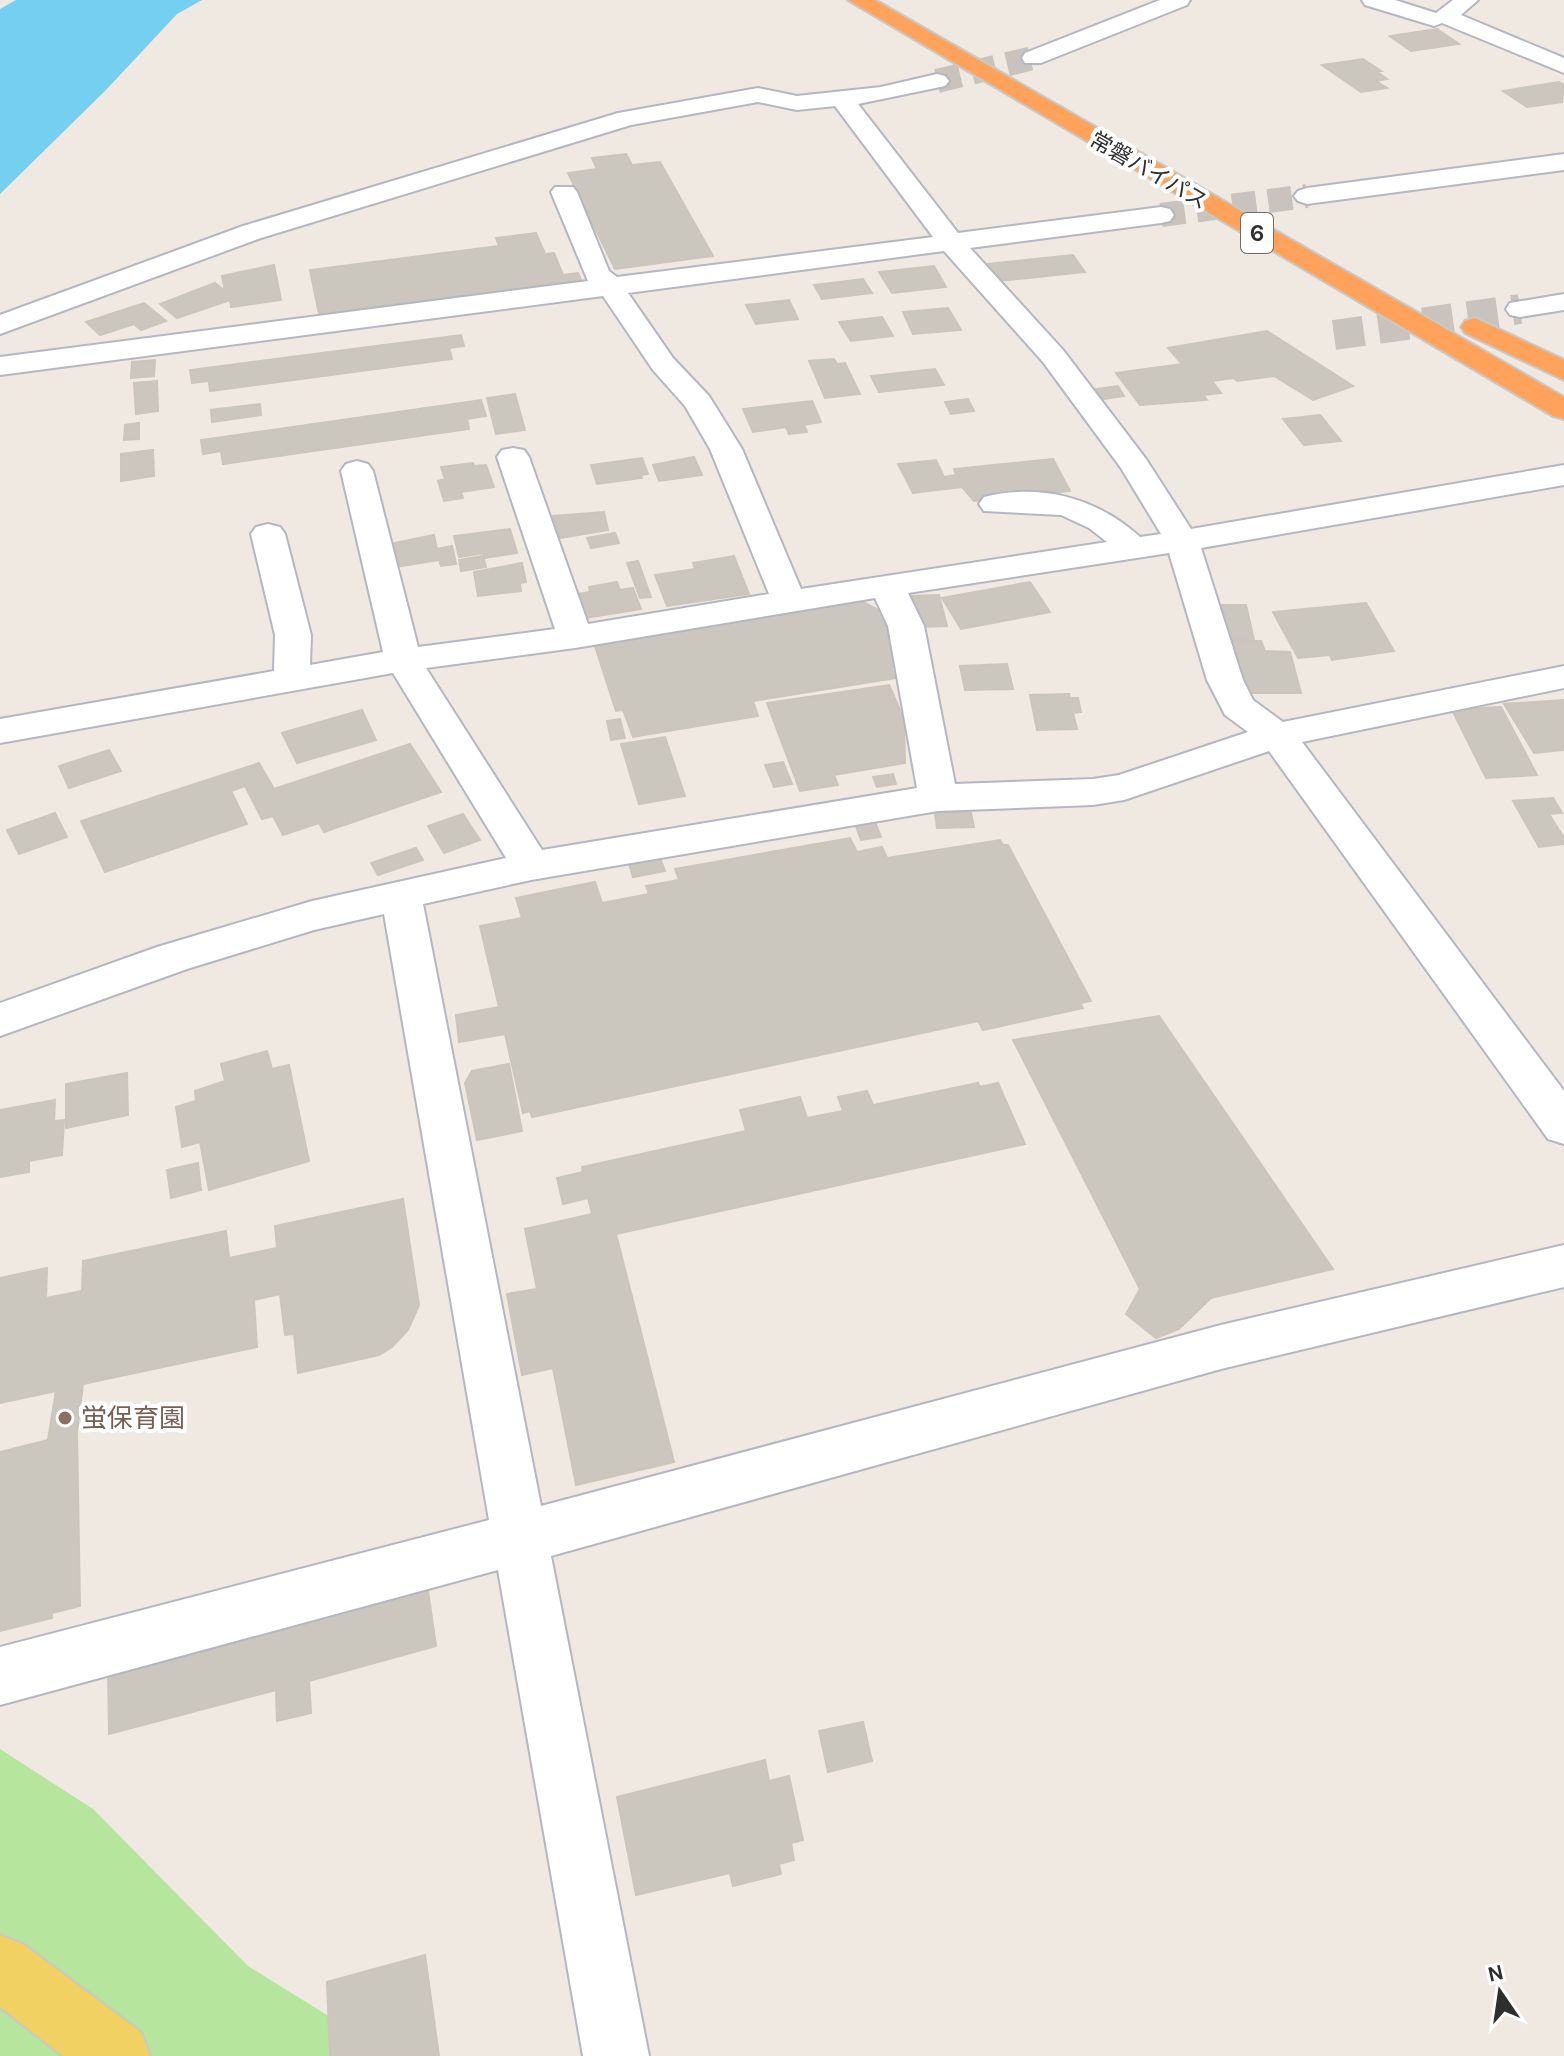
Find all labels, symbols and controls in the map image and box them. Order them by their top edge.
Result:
street label: 常磐バイパス [1085,127,1212,215]
road number: 6 [1241,213,1273,253]
place label: 蛍保育園 [81,1403,185,1434]
marker: 蛍保育園 [56,1409,74,1427]
north arrow [1460,1952,1540,2032]
text: N [1485,1959,1506,1988]

